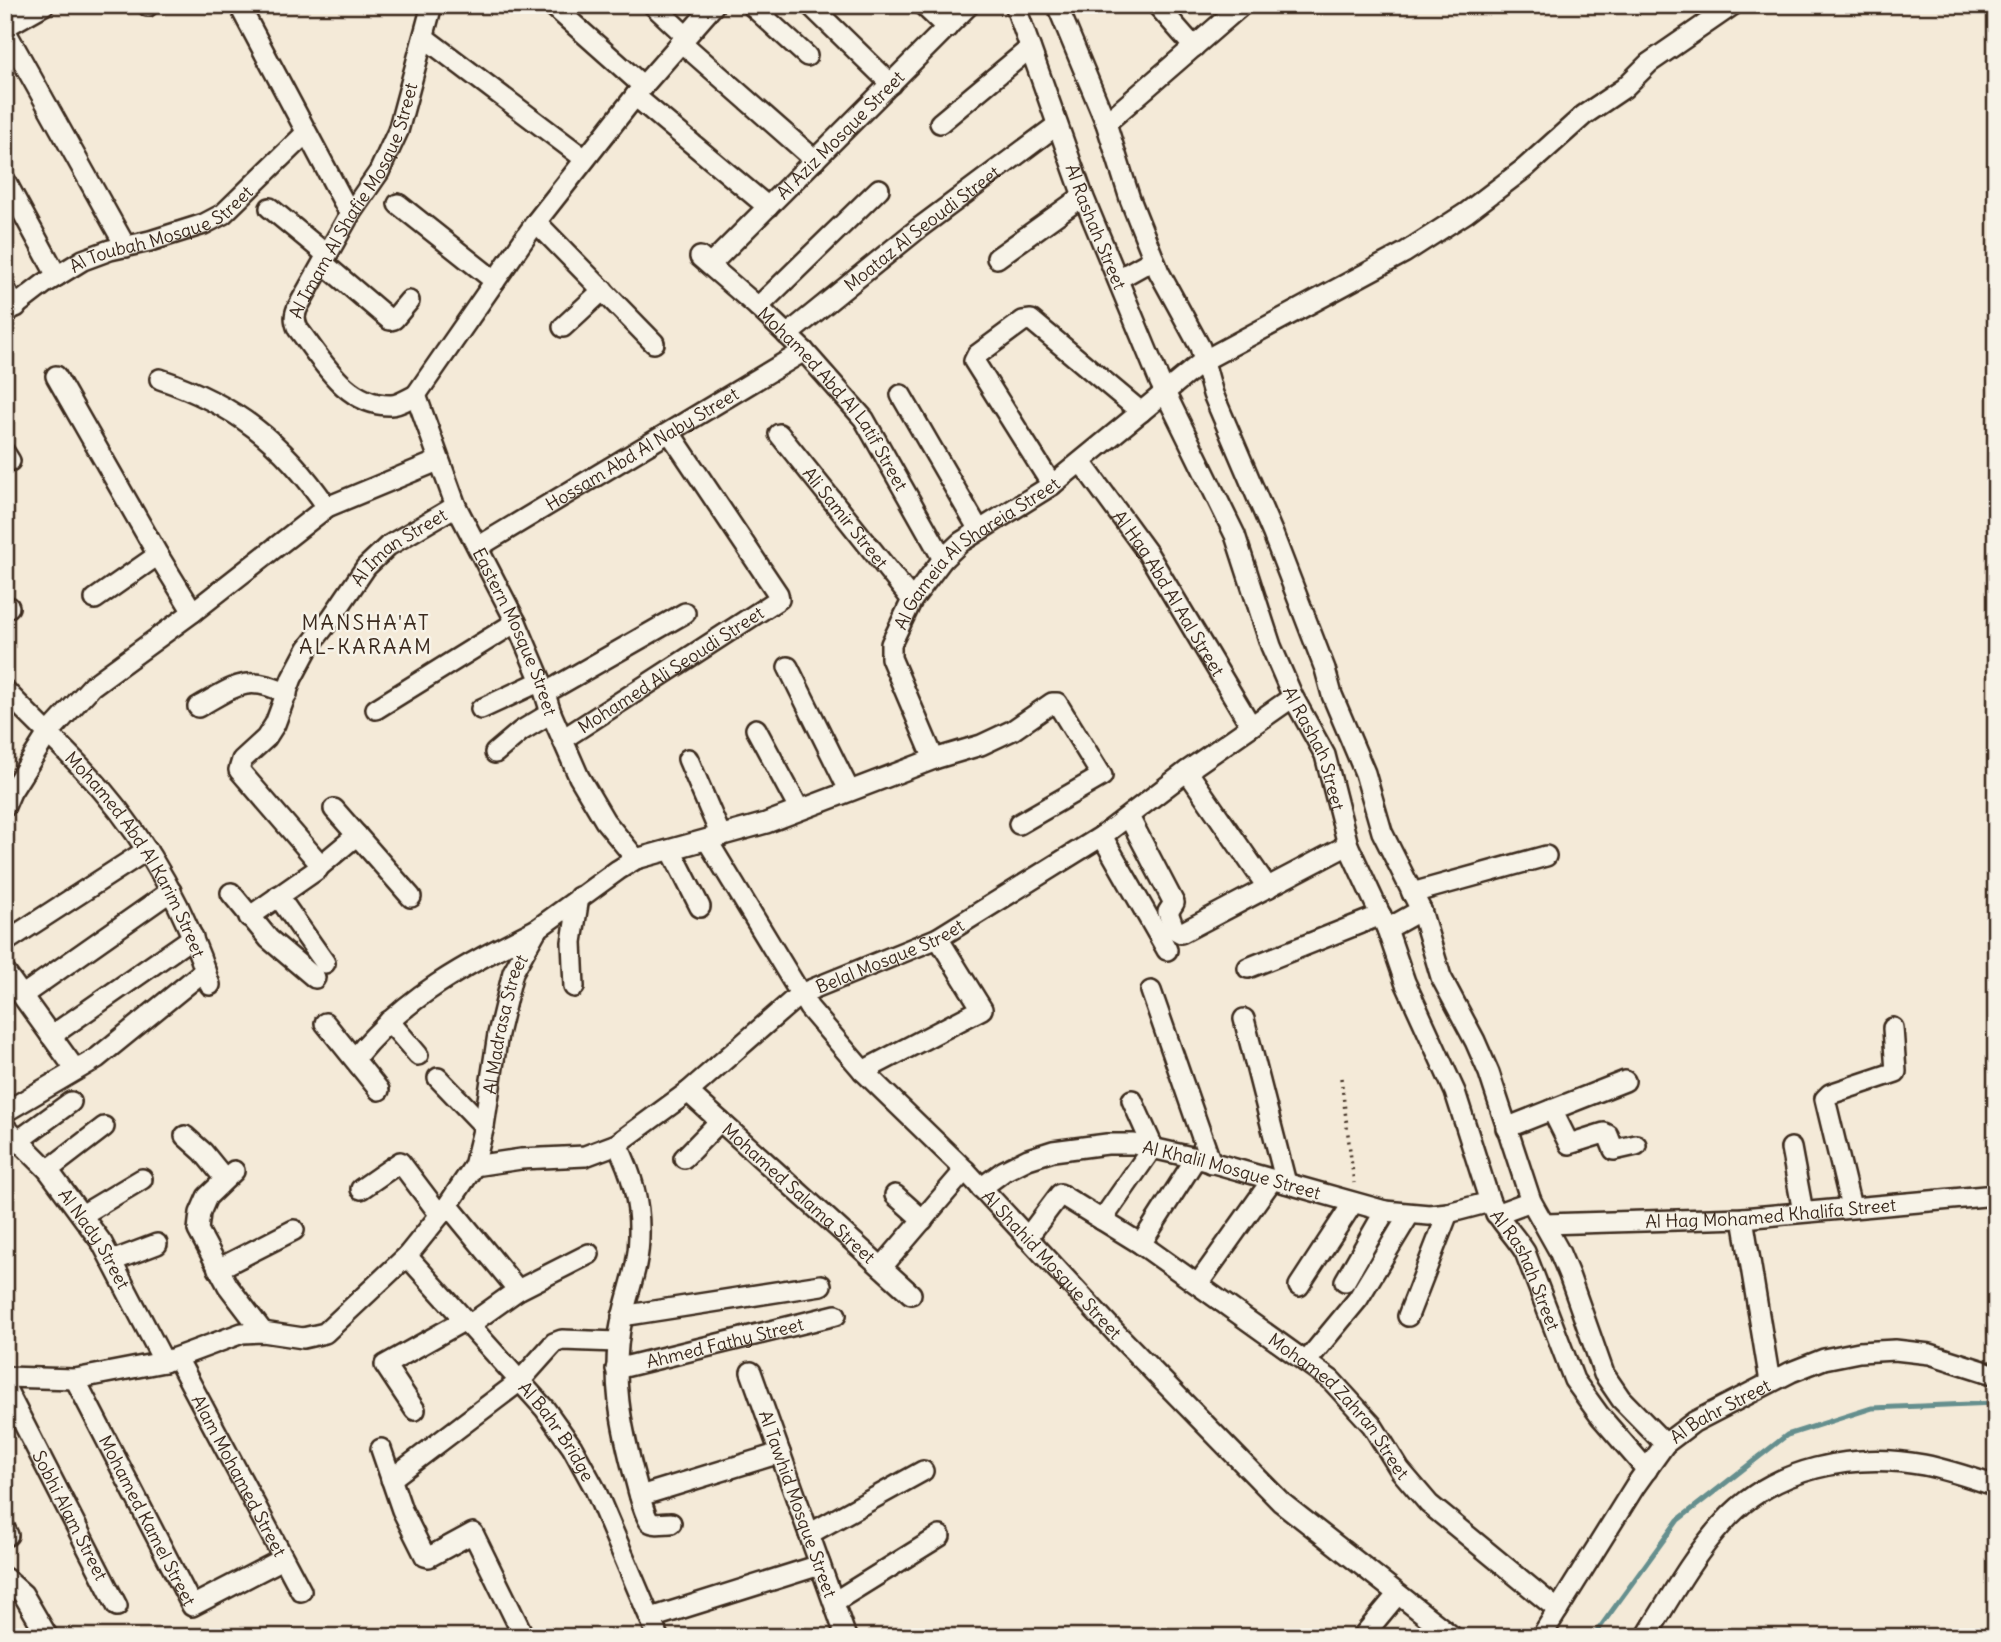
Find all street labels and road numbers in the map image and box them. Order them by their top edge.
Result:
street label: Al Aziz Mosque Street [771,65,909,204]
street label: Al Imam Al Shafie Mosque Street [283,80,422,321]
street label: Moataz Al Seoudi Street [839,160,1004,296]
street label: Al Rashah Street [1061,161,1132,293]
street label: Al Toubah Mosque Street [65,180,257,277]
street label: Mohamed Abd Al Latif Street [753,302,913,495]
street label: Hossam Abd Al Naby Street [541,382,742,515]
street label: Ali Samir Street [798,462,894,573]
street label: Al Gameia Al Shareia Street [888,472,1064,633]
street label: Al Iman Street [345,503,451,590]
street label: Al Hag Abd Al Aal Street [1108,505,1230,680]
street label: Eastern Mosque Street [468,543,562,718]
street label: Mohamed Ali Seoudi Street [573,601,768,738]
street label: Al Rashah Street [1278,683,1350,813]
street label: Mohamed Abd Al Karim Street [61,746,211,961]
street label: Belal Mosque Street [812,913,968,998]
street label: Al Madrasa Street [477,950,532,1096]
street label: Mohamed Salama Street [718,1117,881,1268]
street label: Al Khalil Mosque Street [1140,1135,1323,1204]
street label: Al Nady Street [54,1184,135,1293]
street label: Al Shahid Mosque Street [977,1185,1127,1344]
street label: Al Hag Mohamed Khalifa Street [1645,1193,1897,1232]
street label: Al Rashah Street [1486,1205,1565,1333]
street label: Ahmed Fathy Street [644,1312,806,1373]
street label: Mohamed Zahran Street [1264,1328,1414,1484]
street label: Al Bahr Street [1665,1373,1774,1448]
street label: Al Bahr Bridge [514,1376,600,1485]
street label: Alam Mohamed Street [187,1391,292,1560]
street label: Al Tawhid Mosque Street [754,1407,842,1600]
street label: Mohamed Kamel Street [94,1431,201,1610]
street label: Sobhi Alam Street [28,1446,113,1584]

